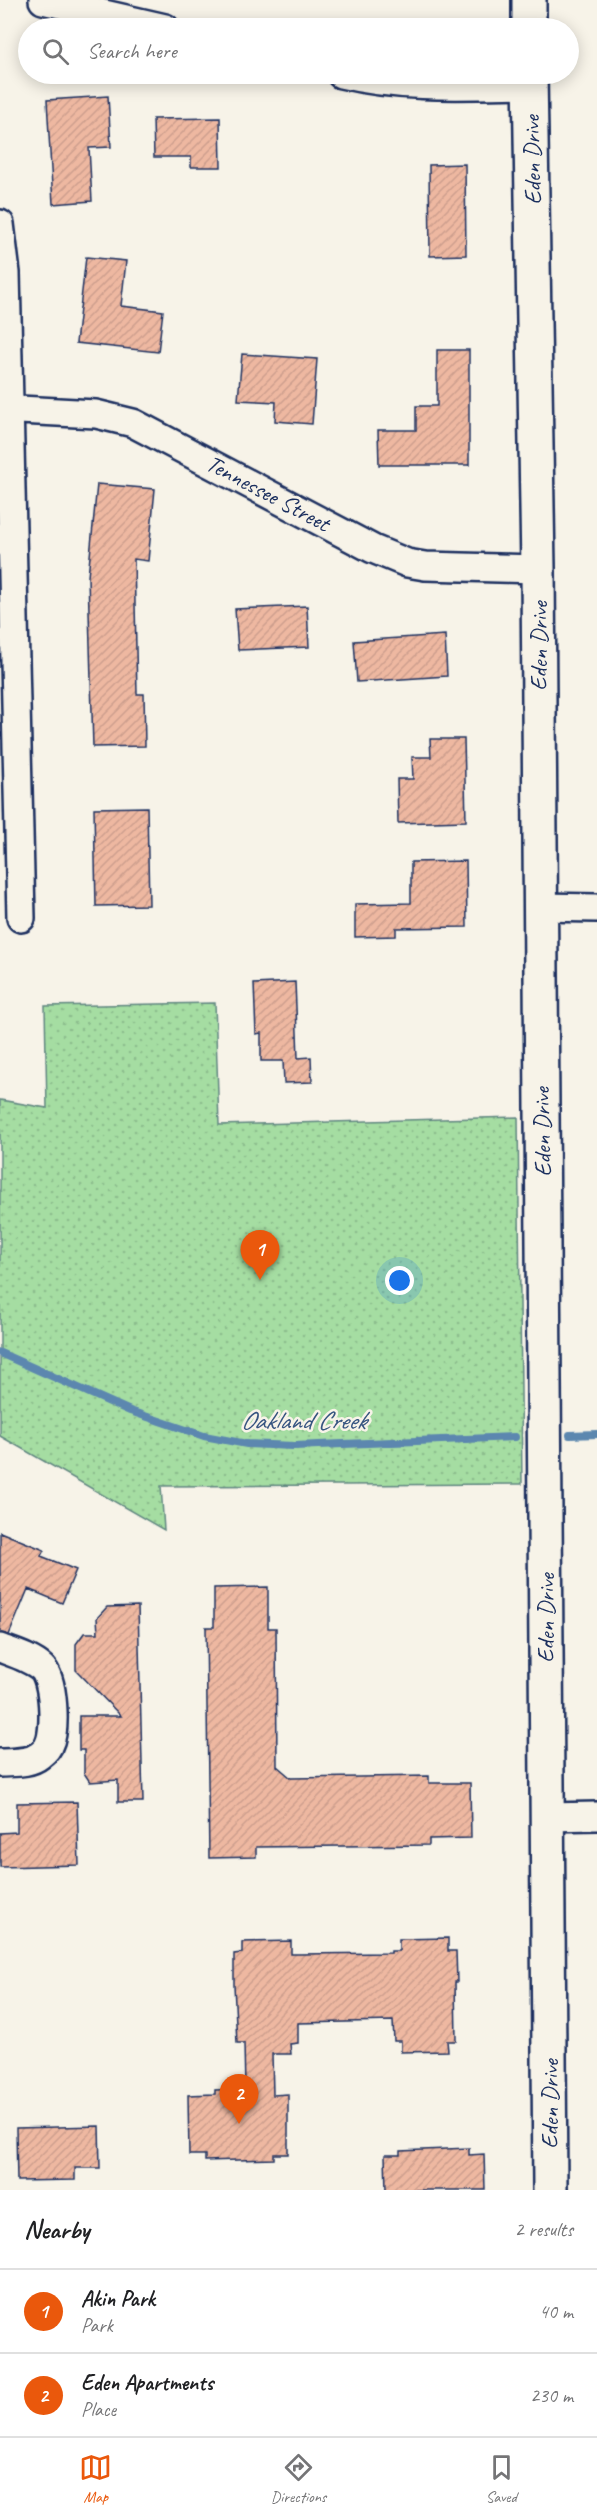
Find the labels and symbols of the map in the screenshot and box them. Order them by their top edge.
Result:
street label: Eden Drive [516,113,548,205]
street label: Tennessee Street [201,448,337,539]
street label: Eden Drive [524,599,554,691]
street label: Eden Drive [526,1085,558,1177]
pin: 1 [240,1230,280,1280]
your location [385,1266,414,1295]
water label: Oakland Creek [241,1404,371,1437]
street label: Eden Drive [531,1571,561,1663]
street label: Eden Drive [535,2057,565,2149]
pin: 2 [220,2074,258,2124]

